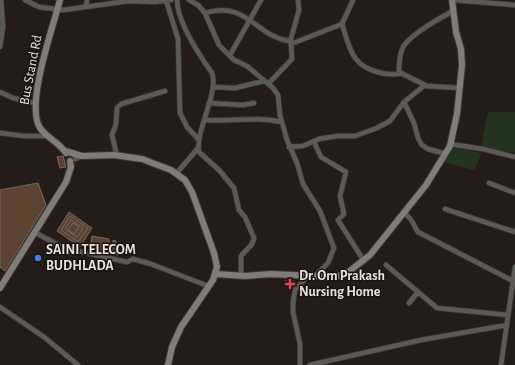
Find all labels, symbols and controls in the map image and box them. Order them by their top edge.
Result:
street label: Bus Stand Rd [17,34,45,106]
place label: SAINI TELECOM BUDHLADA [46,243,136,273]
marker: SAINI TELECOM BUDHLADA [33,253,43,263]
place label: Dr. Om Prakash Nursing Home [299,269,385,299]
marker: Dr. Om Prakash Nursing Home [284,278,296,290]

